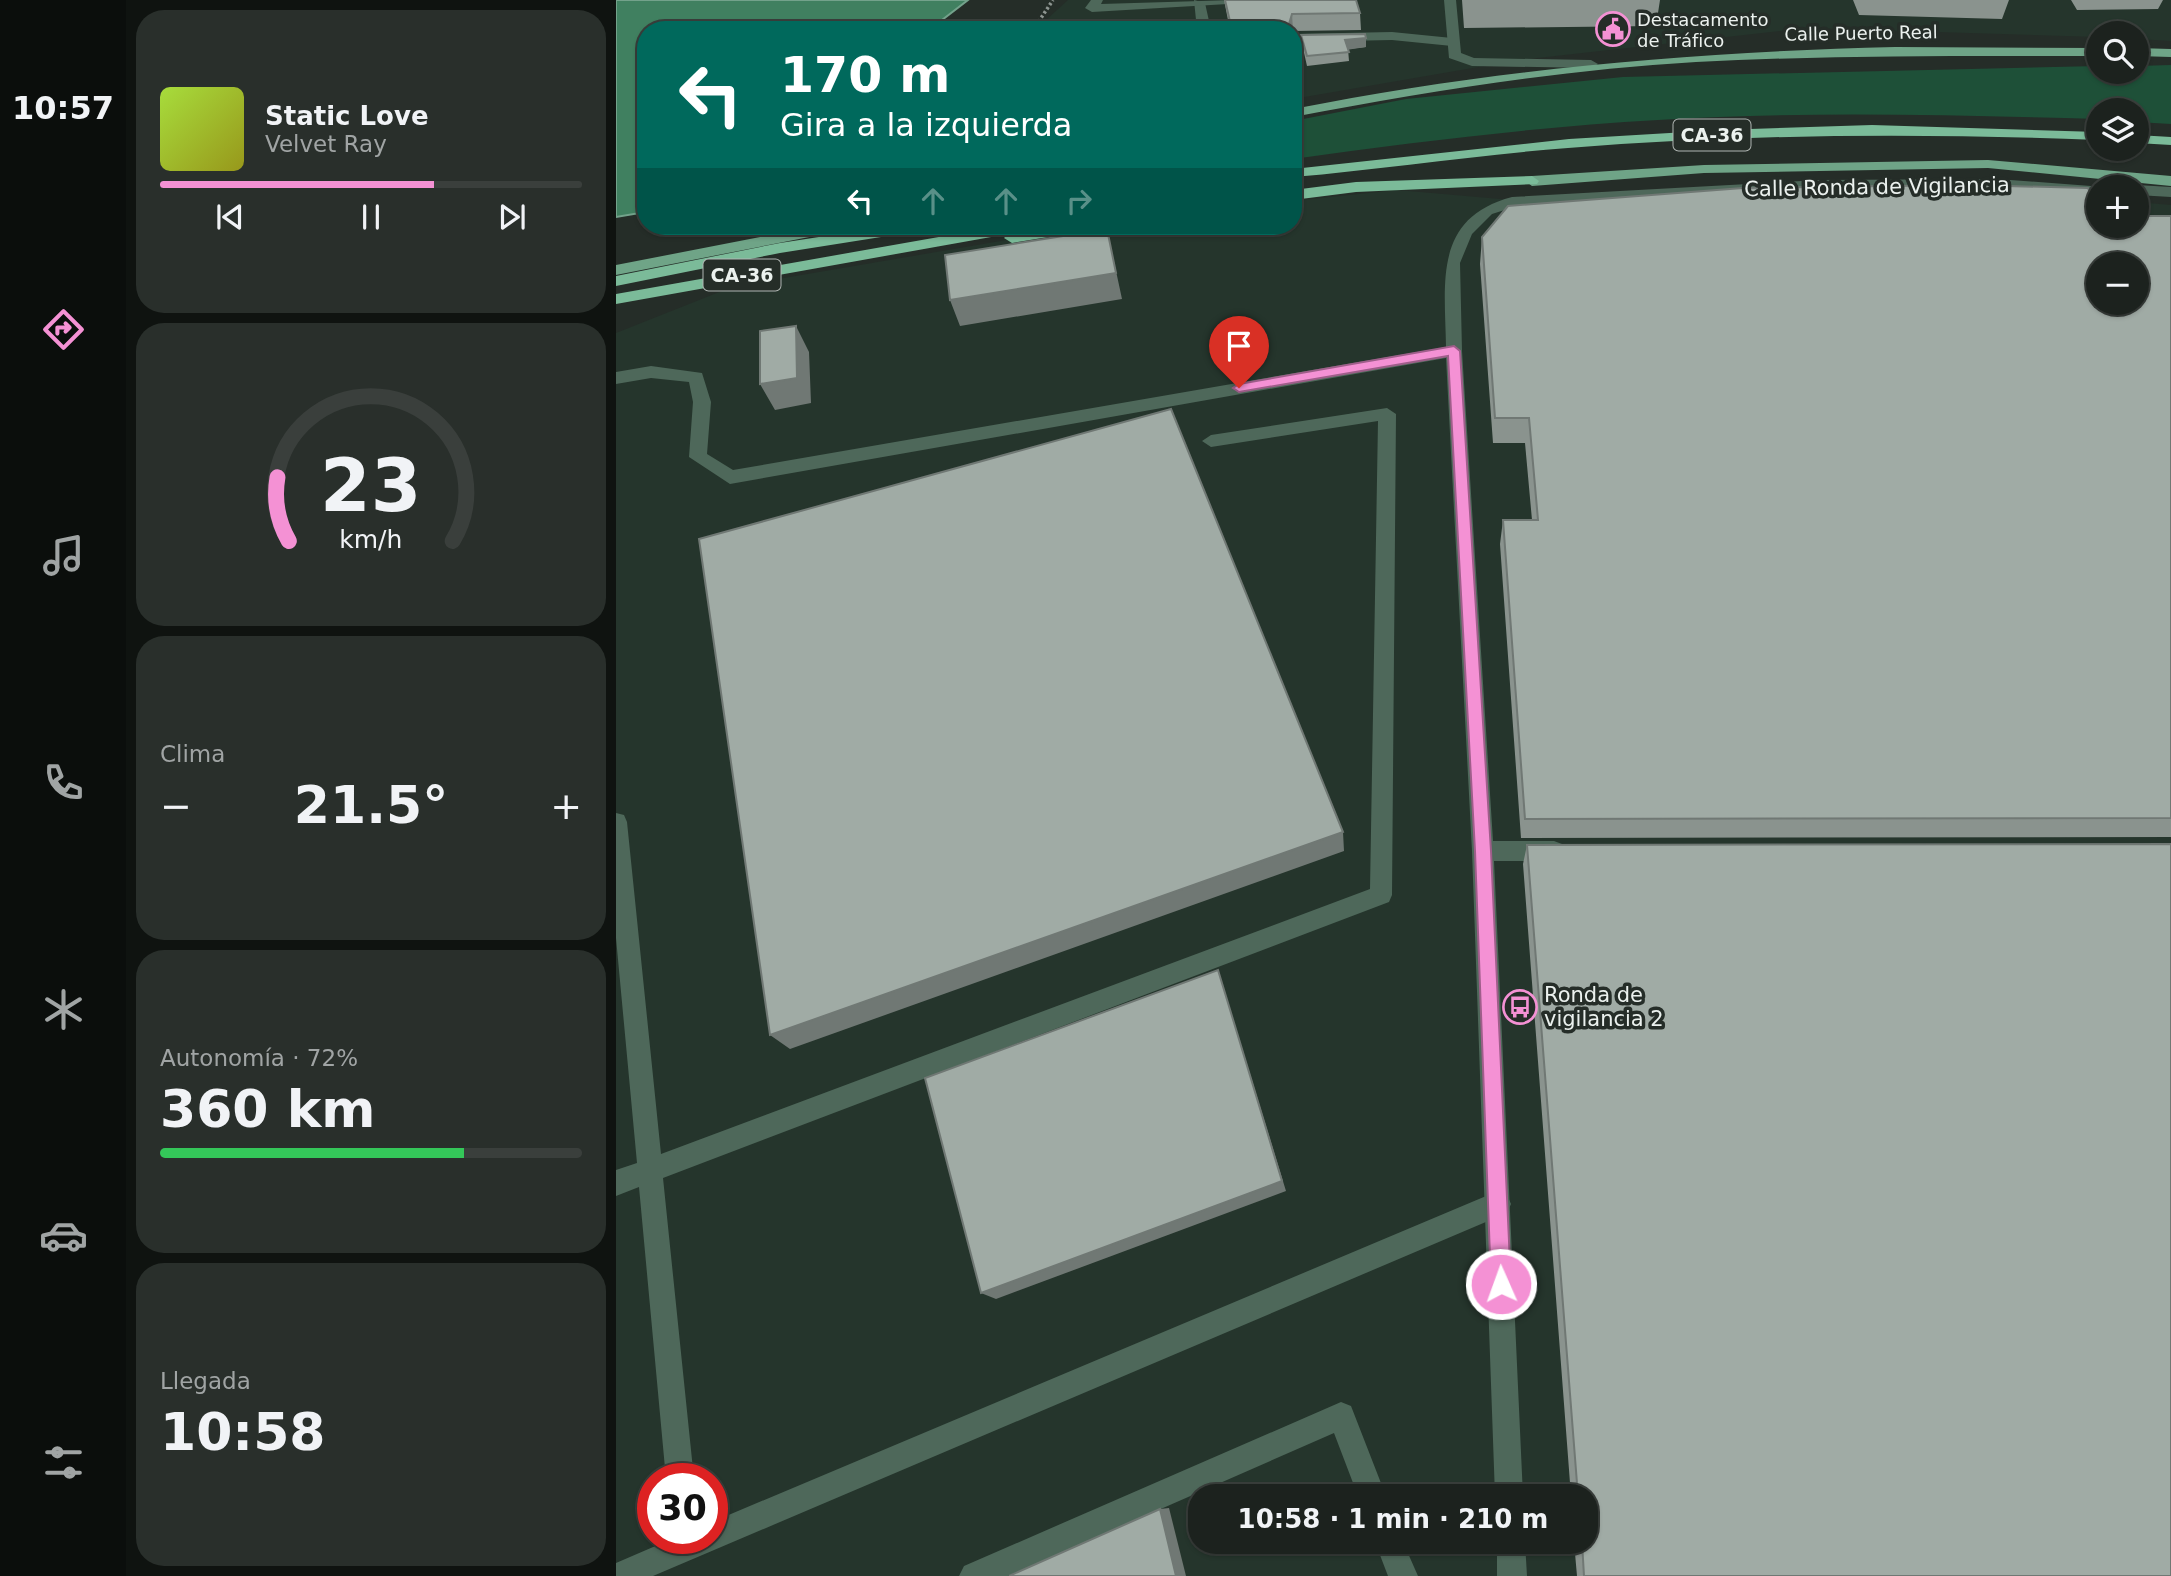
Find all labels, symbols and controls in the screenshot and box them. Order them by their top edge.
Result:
place label: Destacamento de Tráfico [1637,9,1768,51]
public building icon: Destacamento de Tráfico [1594,10,1632,48]
street label: Calle Puerto Real [1784,21,1938,45]
map controls [2086,21,2149,315]
button: search [2086,21,2149,84]
text: 170 m [780,47,950,104]
icon: left [665,49,756,140]
text: 10:57 [12,89,114,127]
button: layers [2086,98,2149,161]
text: Static Love [265,101,429,131]
text: Gira a la izquierda [780,106,1072,144]
road number: CA-36 [1674,119,1750,150]
text: Velvet Ray [265,131,387,157]
street label: Calle Ronda de Vigilancia [1744,173,2010,201]
button: + [2086,175,2149,238]
icon: left [841,182,879,220]
icon: ahead [914,182,952,220]
icon: ahead [987,182,1025,220]
icon: right [1060,182,1098,220]
icon: previous [211,198,249,236]
icon: pause [352,198,390,236]
icon: next [493,198,531,236]
button: − [2086,252,2149,315]
road number: CA-36 [704,260,780,290]
icon: directions [39,305,88,354]
pin [1209,316,1269,388]
icon: arrive [1220,327,1258,365]
text: 23 [320,443,422,528]
text: km/h [339,525,403,554]
icon: music [39,531,88,580]
text: Clima [160,741,225,767]
icon: phone [39,758,88,807]
text: 21.5° [294,775,448,835]
text: − [160,784,192,828]
text: + [550,784,582,828]
place label: Ronda de vigilancia 2 [1544,983,1664,1031]
icon: climate [39,985,88,1034]
bus stop icon: Ronda de vigilancia 2 [1501,988,1539,1026]
text: Autonomía · 72% [160,1045,358,1071]
text: 360 km [160,1079,375,1139]
icon: car [39,1211,88,1260]
position arrow [1464,1247,1538,1321]
text: Llegada [160,1368,251,1394]
text: 10:58 [160,1402,326,1462]
icon: filters [39,1438,88,1487]
speed limit sign: 30 [637,1463,728,1554]
text: 10:58 · 1 min · 210 m [1238,1504,1548,1534]

